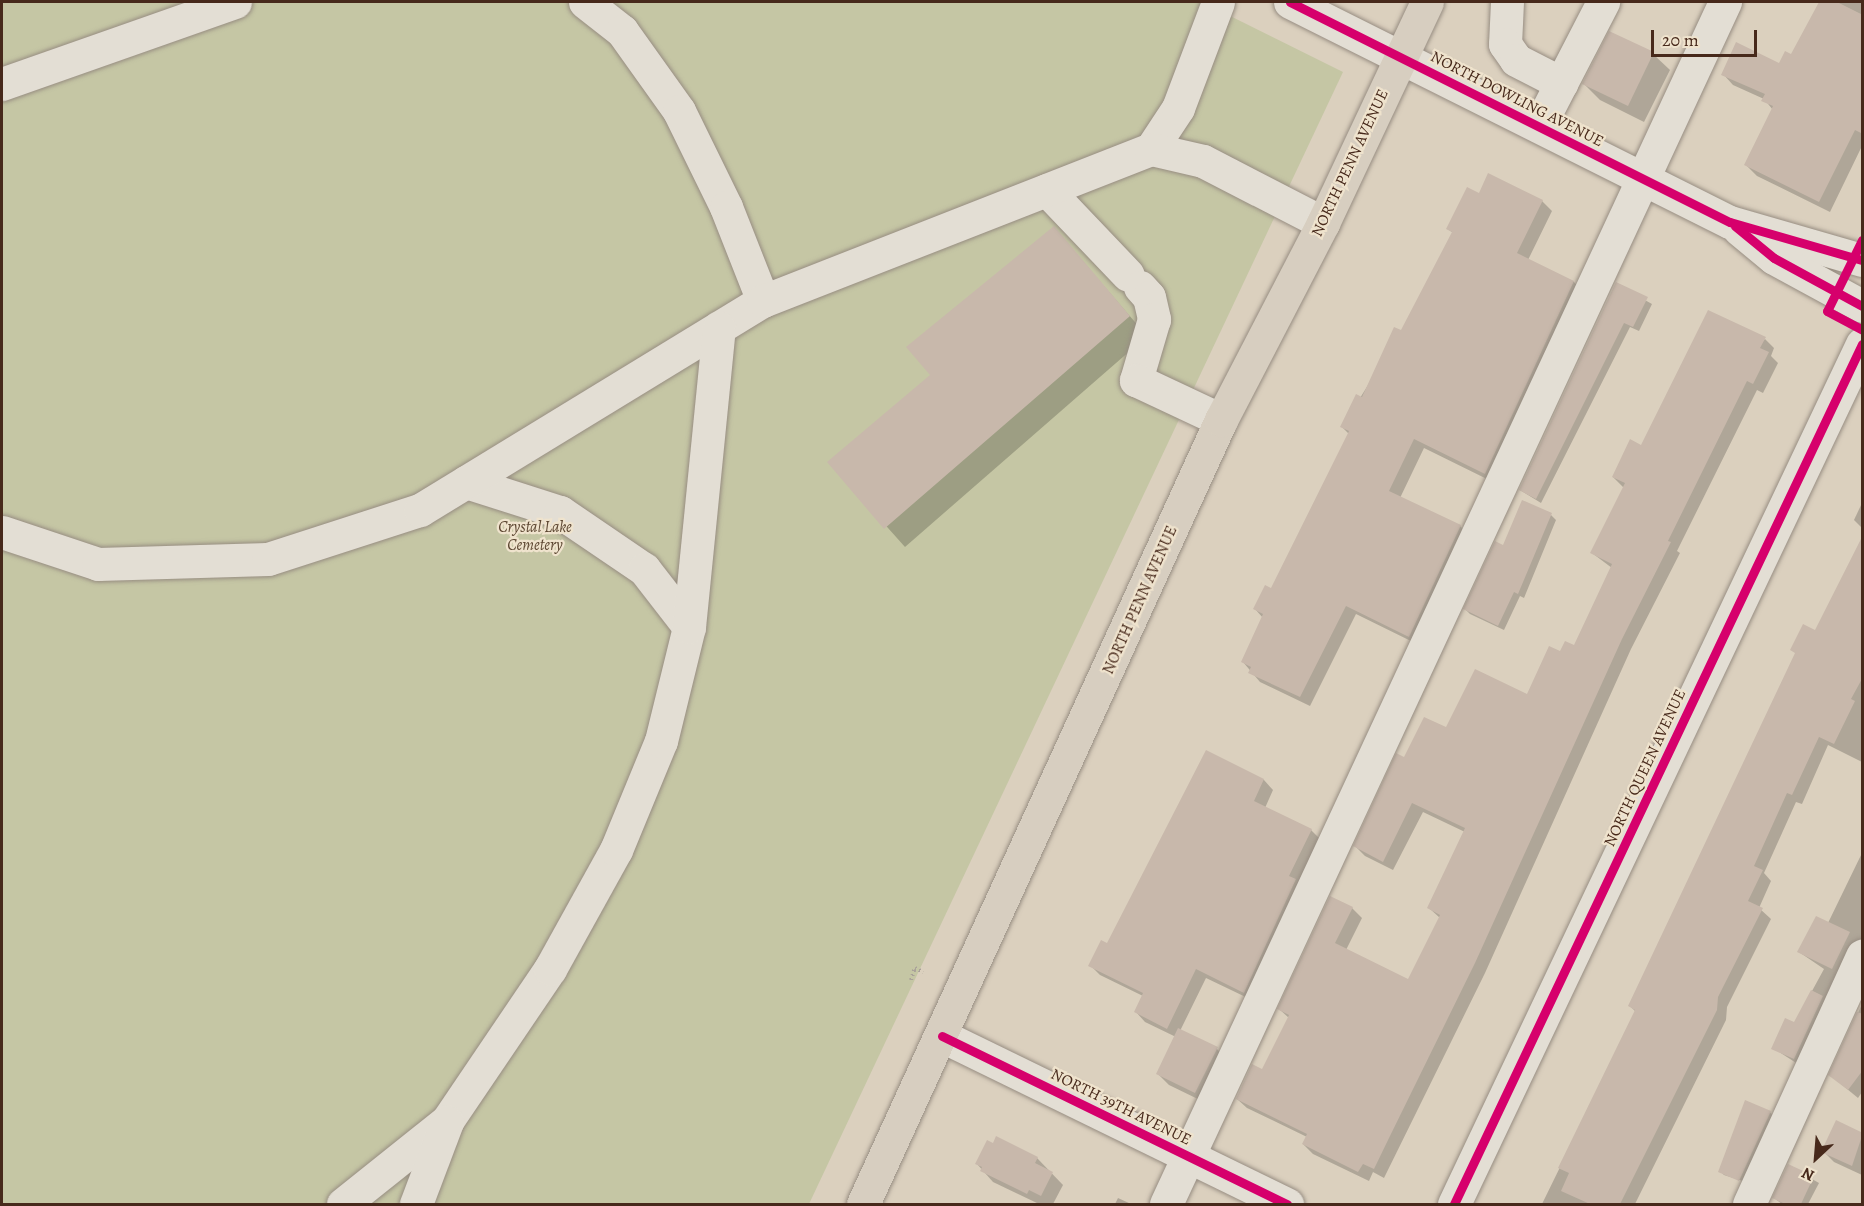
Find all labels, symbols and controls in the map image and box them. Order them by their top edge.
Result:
scale bar [1654,18,1760,56]
text: 20 m [1662,28,1699,52]
street label: NORTH DOWLING AVENUE [1427,47,1607,151]
street label: NORTH PENN AVENUE [1307,86,1393,240]
park label: Crystal Lake Cemetery [498,517,572,555]
street label: NORTH PENN AVENUE [1099,523,1181,677]
street label: NORTH QUEEN AVENUE [1600,686,1690,850]
street label: NORTH 39TH AVENUE [1048,1065,1194,1149]
north arrow [1786,1128,1846,1188]
text: N [1798,1162,1818,1187]

